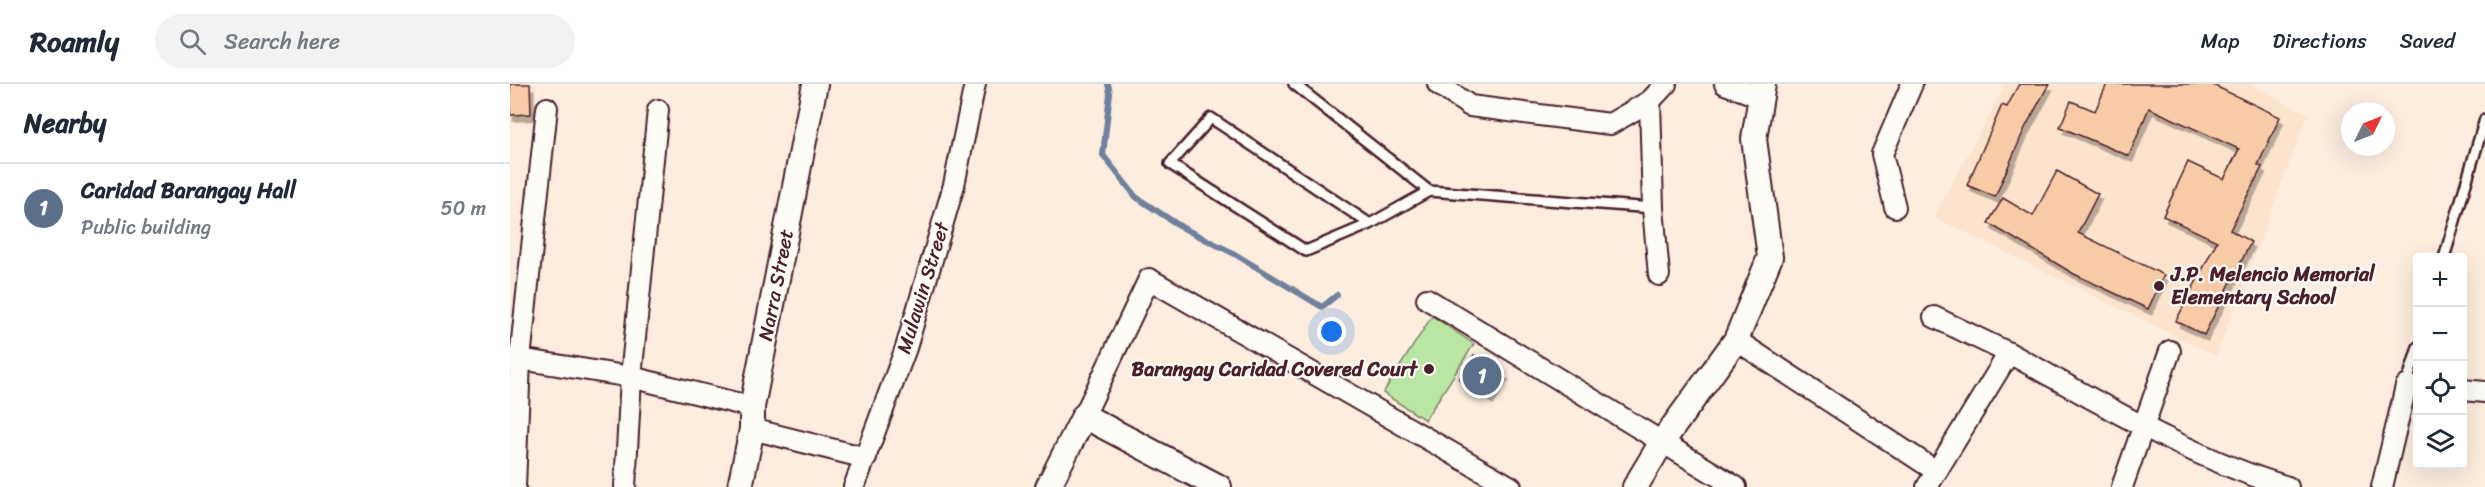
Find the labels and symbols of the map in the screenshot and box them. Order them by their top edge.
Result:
north arrow [2341,102,2395,156]
street label: Mulawin Street [886,217,960,358]
street label: Narra Street [748,226,804,344]
place label: J.P. Melencio Memorial Elementary School [2170,257,2376,315]
marker: J.P. Melencio Memorial Elementary School [2152,279,2166,293]
your location [1317,317,1346,346]
place label: Barangay Caridad Covered Court [1132,352,1419,387]
pin: 1 [1462,354,1502,398]
marker: Barangay Caridad Covered Court [1422,362,1436,376]

